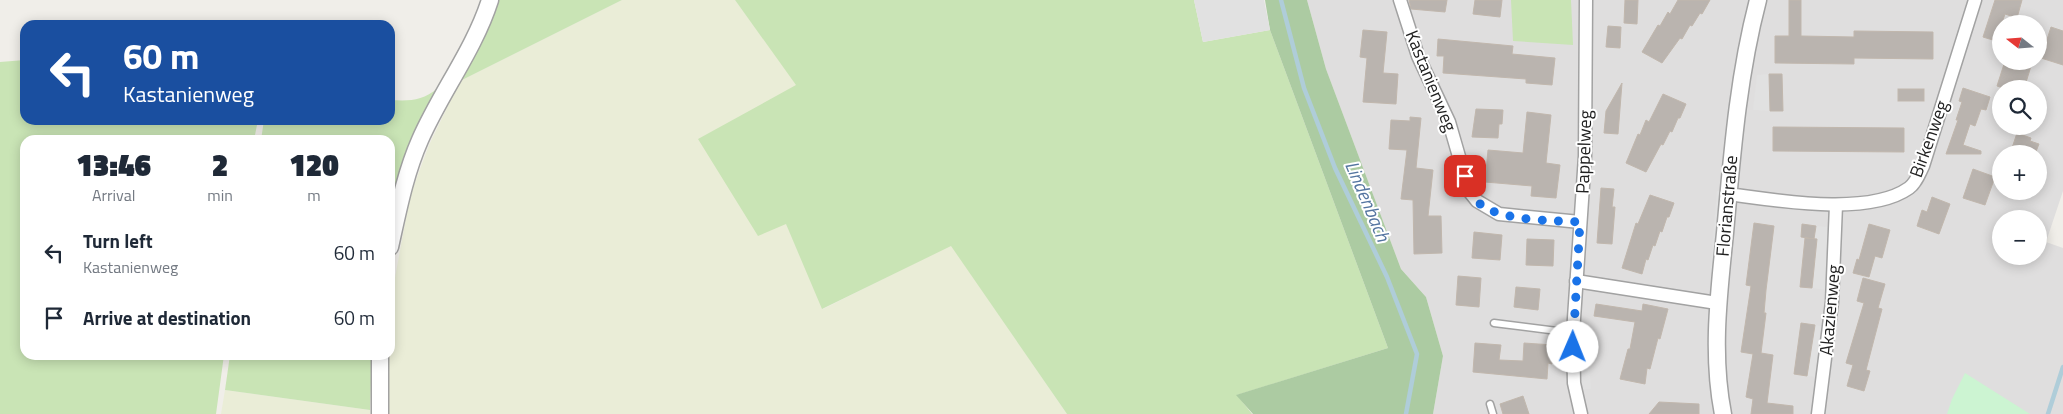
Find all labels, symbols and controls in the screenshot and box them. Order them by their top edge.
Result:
north arrow [1992,15,2048,70]
map controls [1992,15,2047,265]
street label: Kastanienweg [1399,26,1464,136]
text: 60 m [123,29,199,83]
icon: left [40,40,105,105]
text: Kastanienweg [123,77,254,111]
button: search [1992,80,2047,135]
street label: Birkenweg [1902,96,1955,181]
street label: Pappelweg [1569,110,1598,194]
text: 13:46 [76,142,151,188]
text: 2 [212,142,228,188]
text: 120 [289,142,339,188]
button: + [1992,145,2047,200]
street label: Florianstraße [1709,154,1744,258]
pin [1444,155,1486,197]
water label: Lindenbach [1338,156,1399,246]
icon: arrive [1451,162,1479,190]
text: Arrival [92,183,135,207]
text: min [207,183,233,207]
text: m [307,183,321,207]
button: − [1992,210,2047,265]
text: Turn left [83,226,153,255]
text: 60 m [334,238,375,267]
icon: left [40,239,68,267]
text: Kastanienweg [83,255,178,279]
street label: Akazienweg [1812,263,1847,357]
text: Arrive at destination [83,303,251,332]
text: 60 m [334,303,375,332]
icon: arrive [40,304,68,332]
position arrow [1546,320,1598,372]

